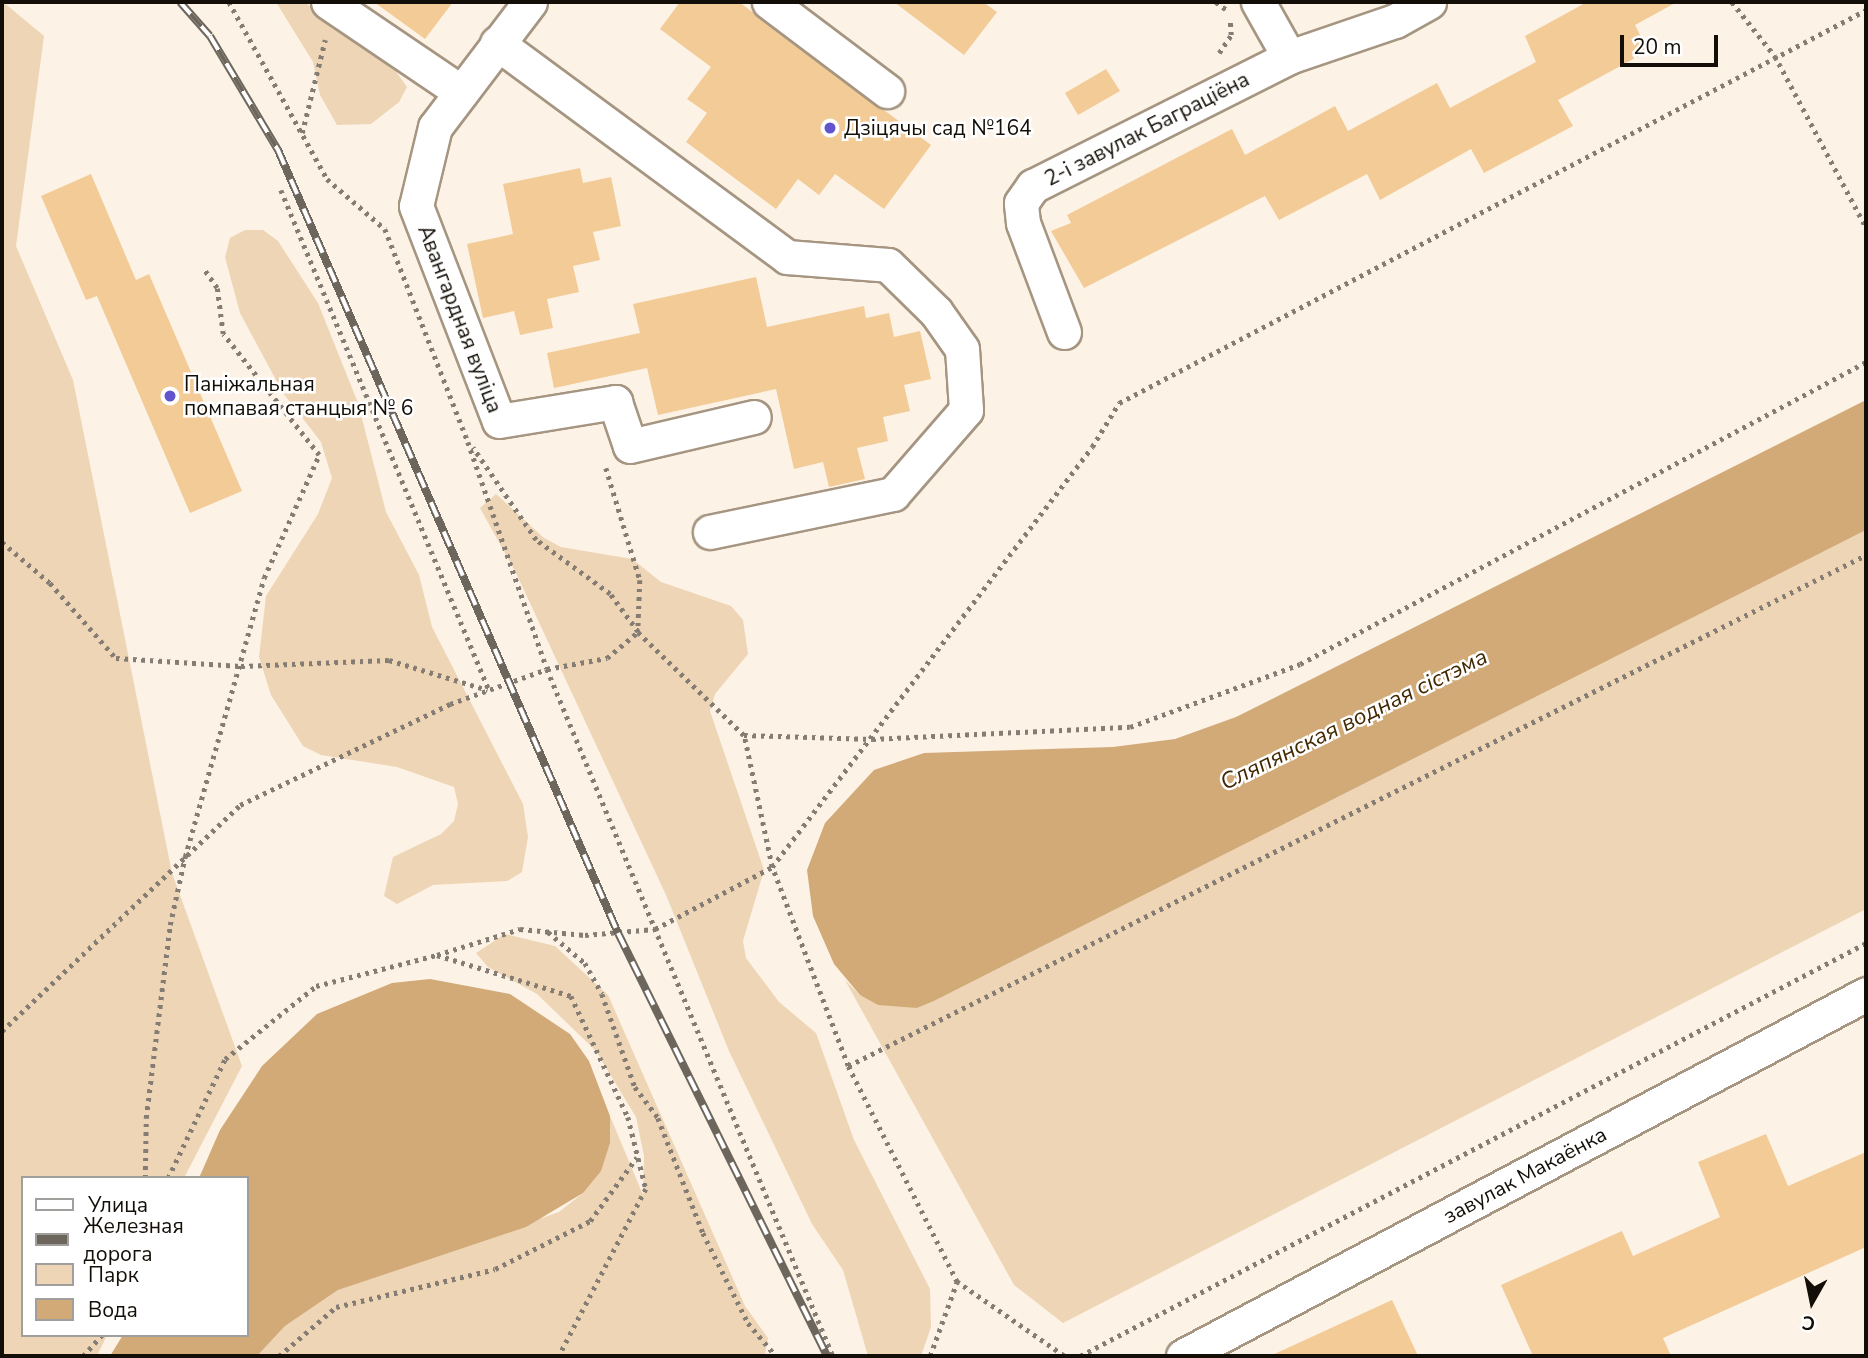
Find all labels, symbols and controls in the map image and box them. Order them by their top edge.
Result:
scale bar [1623,21,1721,65]
text: 20 m [1633,33,1682,61]
street label: 2-і завулак Баграціёна [1041,66,1253,192]
place label: Дзіцячы сад №164 [844,115,1032,141]
marker: Дзіцячы сад №164 [822,120,838,136]
street label: Авангардная вуліца [413,222,507,416]
place label: Паніжальная помпавая станцыя № 6 [184,371,413,421]
marker: Паніжальная помпавая станцыя № 6 [162,388,178,404]
water label: Сляпянская водная сістэма [1216,643,1492,797]
street label: завулак Макаёнка [1439,1121,1611,1229]
legend [21,1176,248,1337]
text: Улица [88,1191,148,1219]
text: Железная дорога [83,1212,184,1268]
text: Парк [88,1261,139,1289]
north arrow [1777,1267,1847,1337]
text: Вода [88,1296,138,1324]
text: С [1800,1309,1817,1337]

